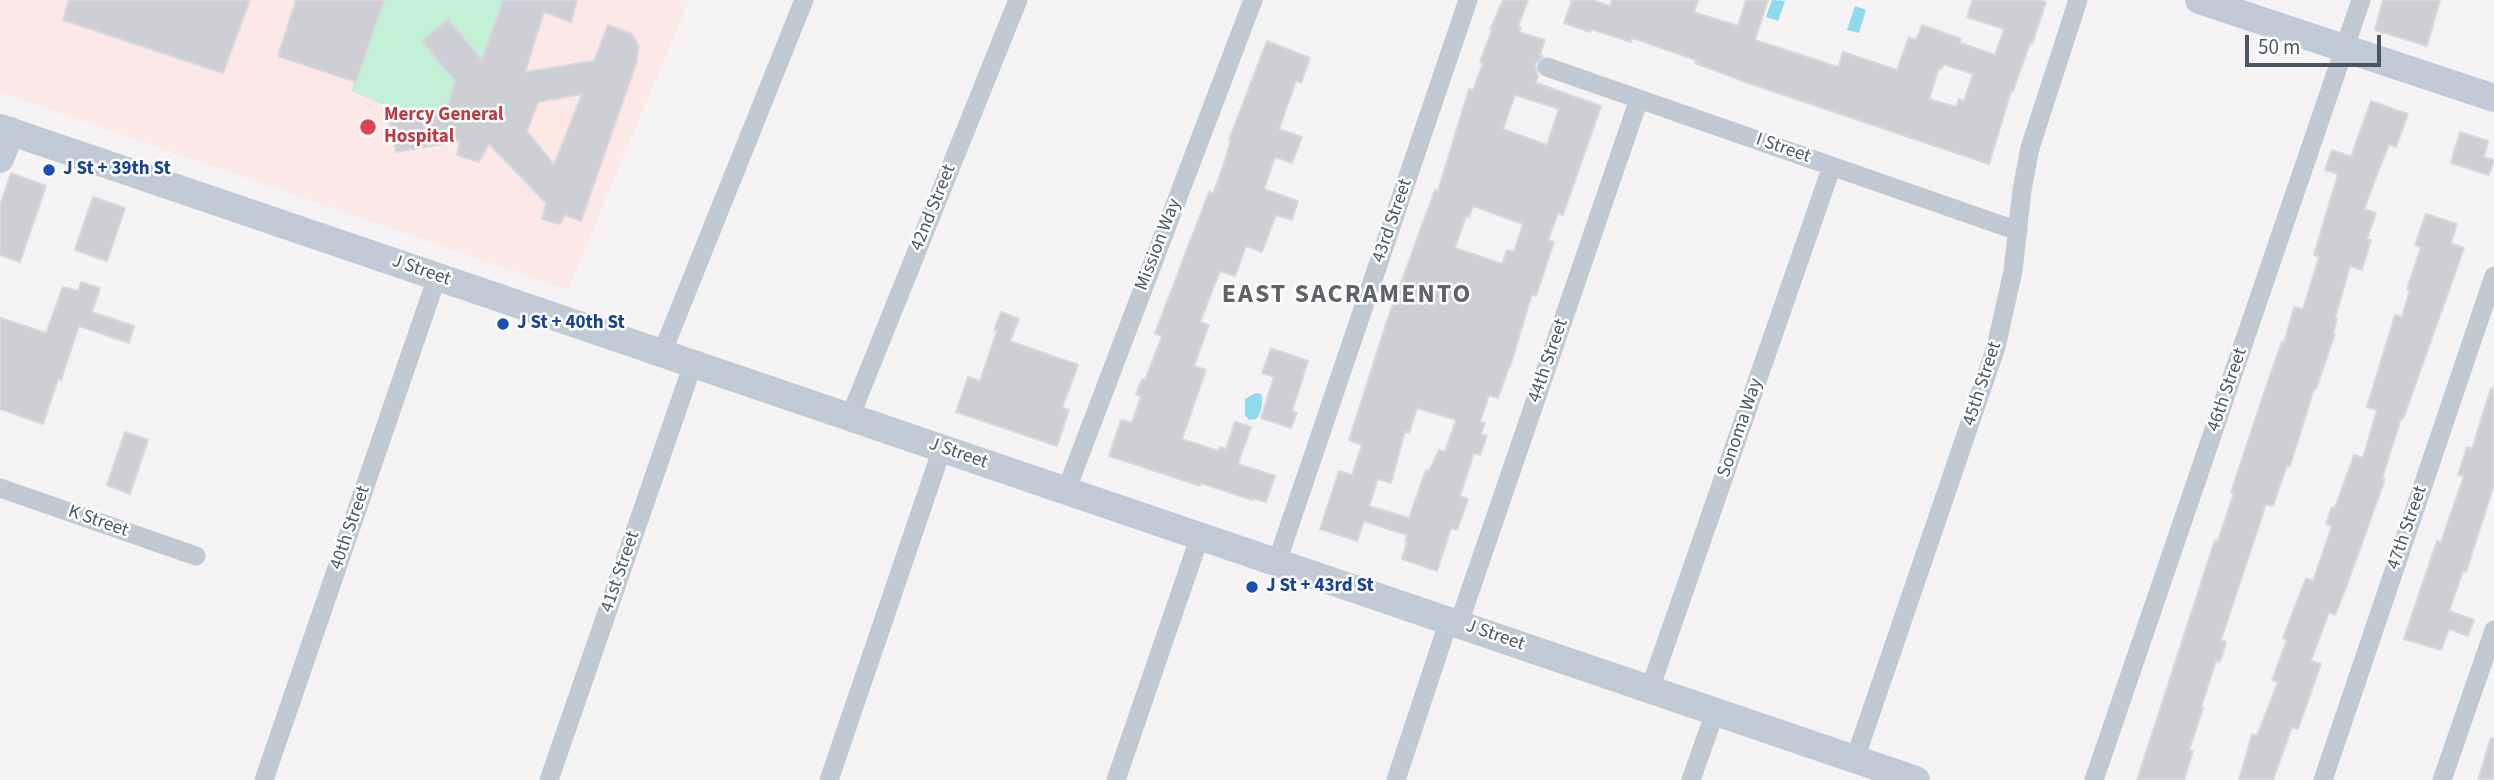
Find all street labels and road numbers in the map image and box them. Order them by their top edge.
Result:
street label: I Street [1753,129,1813,169]
street label: 42nd Street [906,161,962,255]
street label: 43rd Street [1368,176,1418,266]
street label: Mission Way [1131,196,1187,294]
street label: J Street [389,250,453,292]
street label: 44th Street [1524,316,1574,406]
street label: 45th Street [1959,339,2007,429]
street label: 46th Street [2203,345,2253,435]
street label: Sonoma Way [1713,375,1769,481]
street label: J Street [926,433,990,475]
street label: 40th Street [326,483,376,573]
street label: 47th Street [2383,483,2433,573]
street label: K Street [65,501,131,543]
street label: 41st Street [597,528,645,616]
street label: J Street [1463,615,1527,657]

